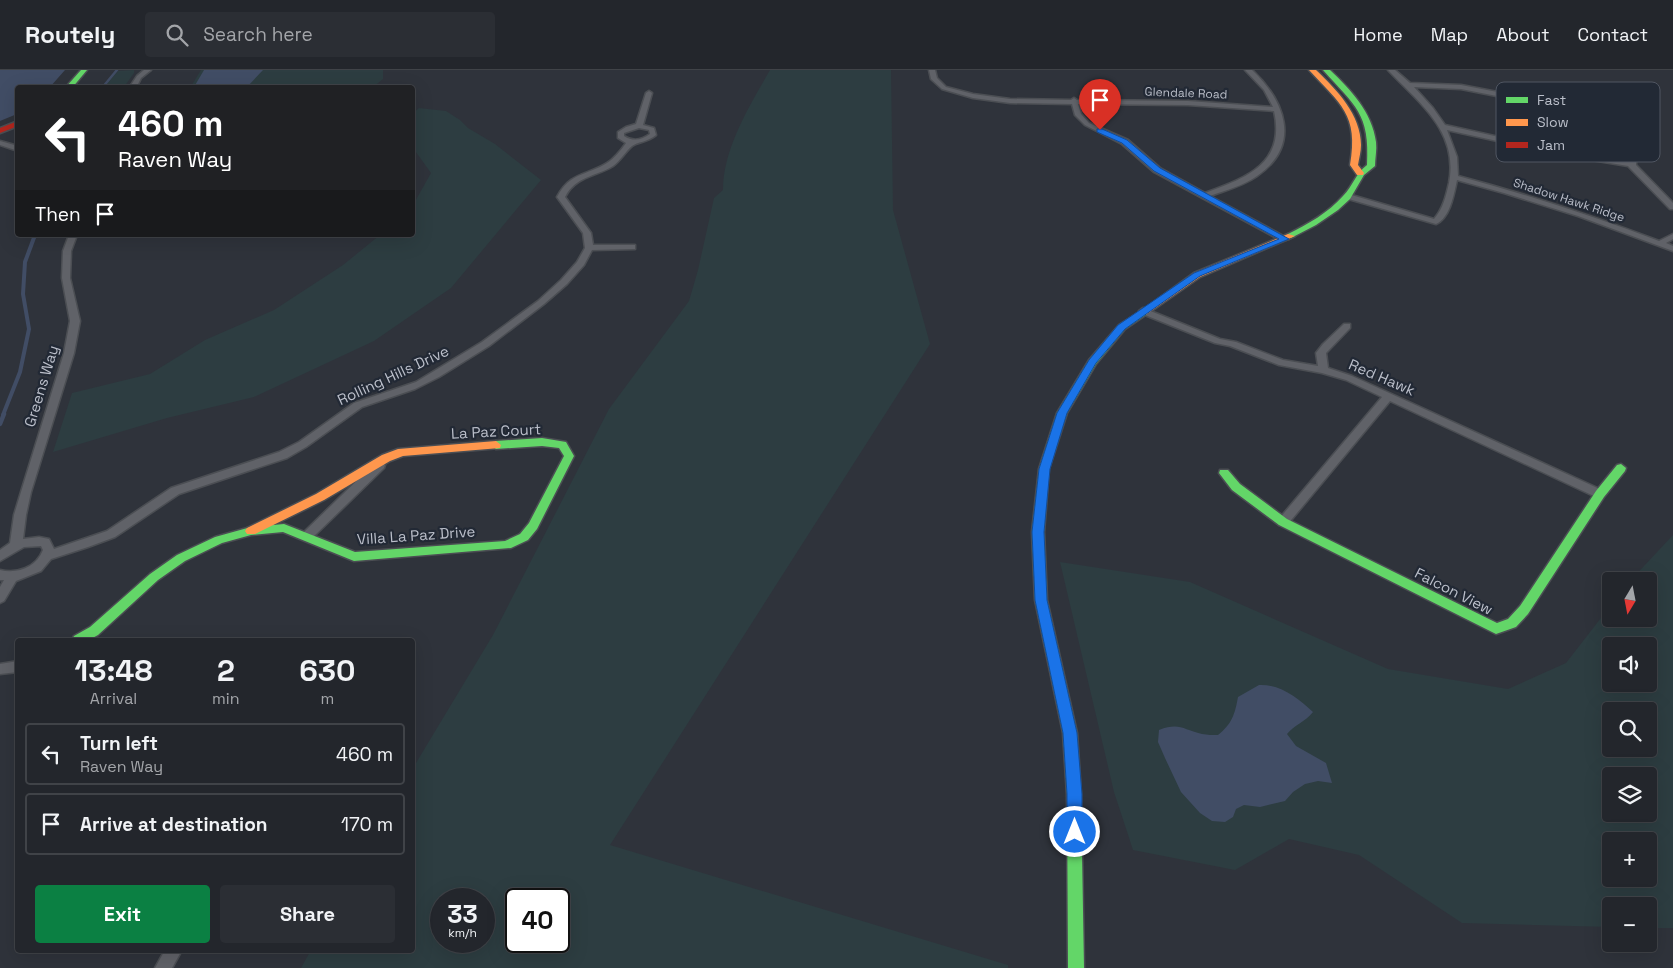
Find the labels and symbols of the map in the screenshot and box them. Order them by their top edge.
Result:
pin [1079,79,1121,130]
legend [1496,82,1660,162]
street label: Glendale Road [1144,84,1228,102]
text: Fast [1537,91,1566,109]
text: Slow [1537,113,1569,131]
text: Jam [1537,136,1565,154]
street label: Shadow Hawk Ridge [1511,174,1627,226]
street label: Rolling Hills Drive [334,341,452,409]
street label: Greens Way [20,343,62,429]
street label: Red Hawk [1346,355,1418,399]
street label: La Paz Court [450,419,542,443]
street label: Villa La Paz Drive [356,521,476,549]
street label: Falcon View [1412,563,1496,619]
north arrow [1602,572,1658,628]
position arrow [1048,805,1100,857]
speed limit sign: 40 [505,888,570,953]

